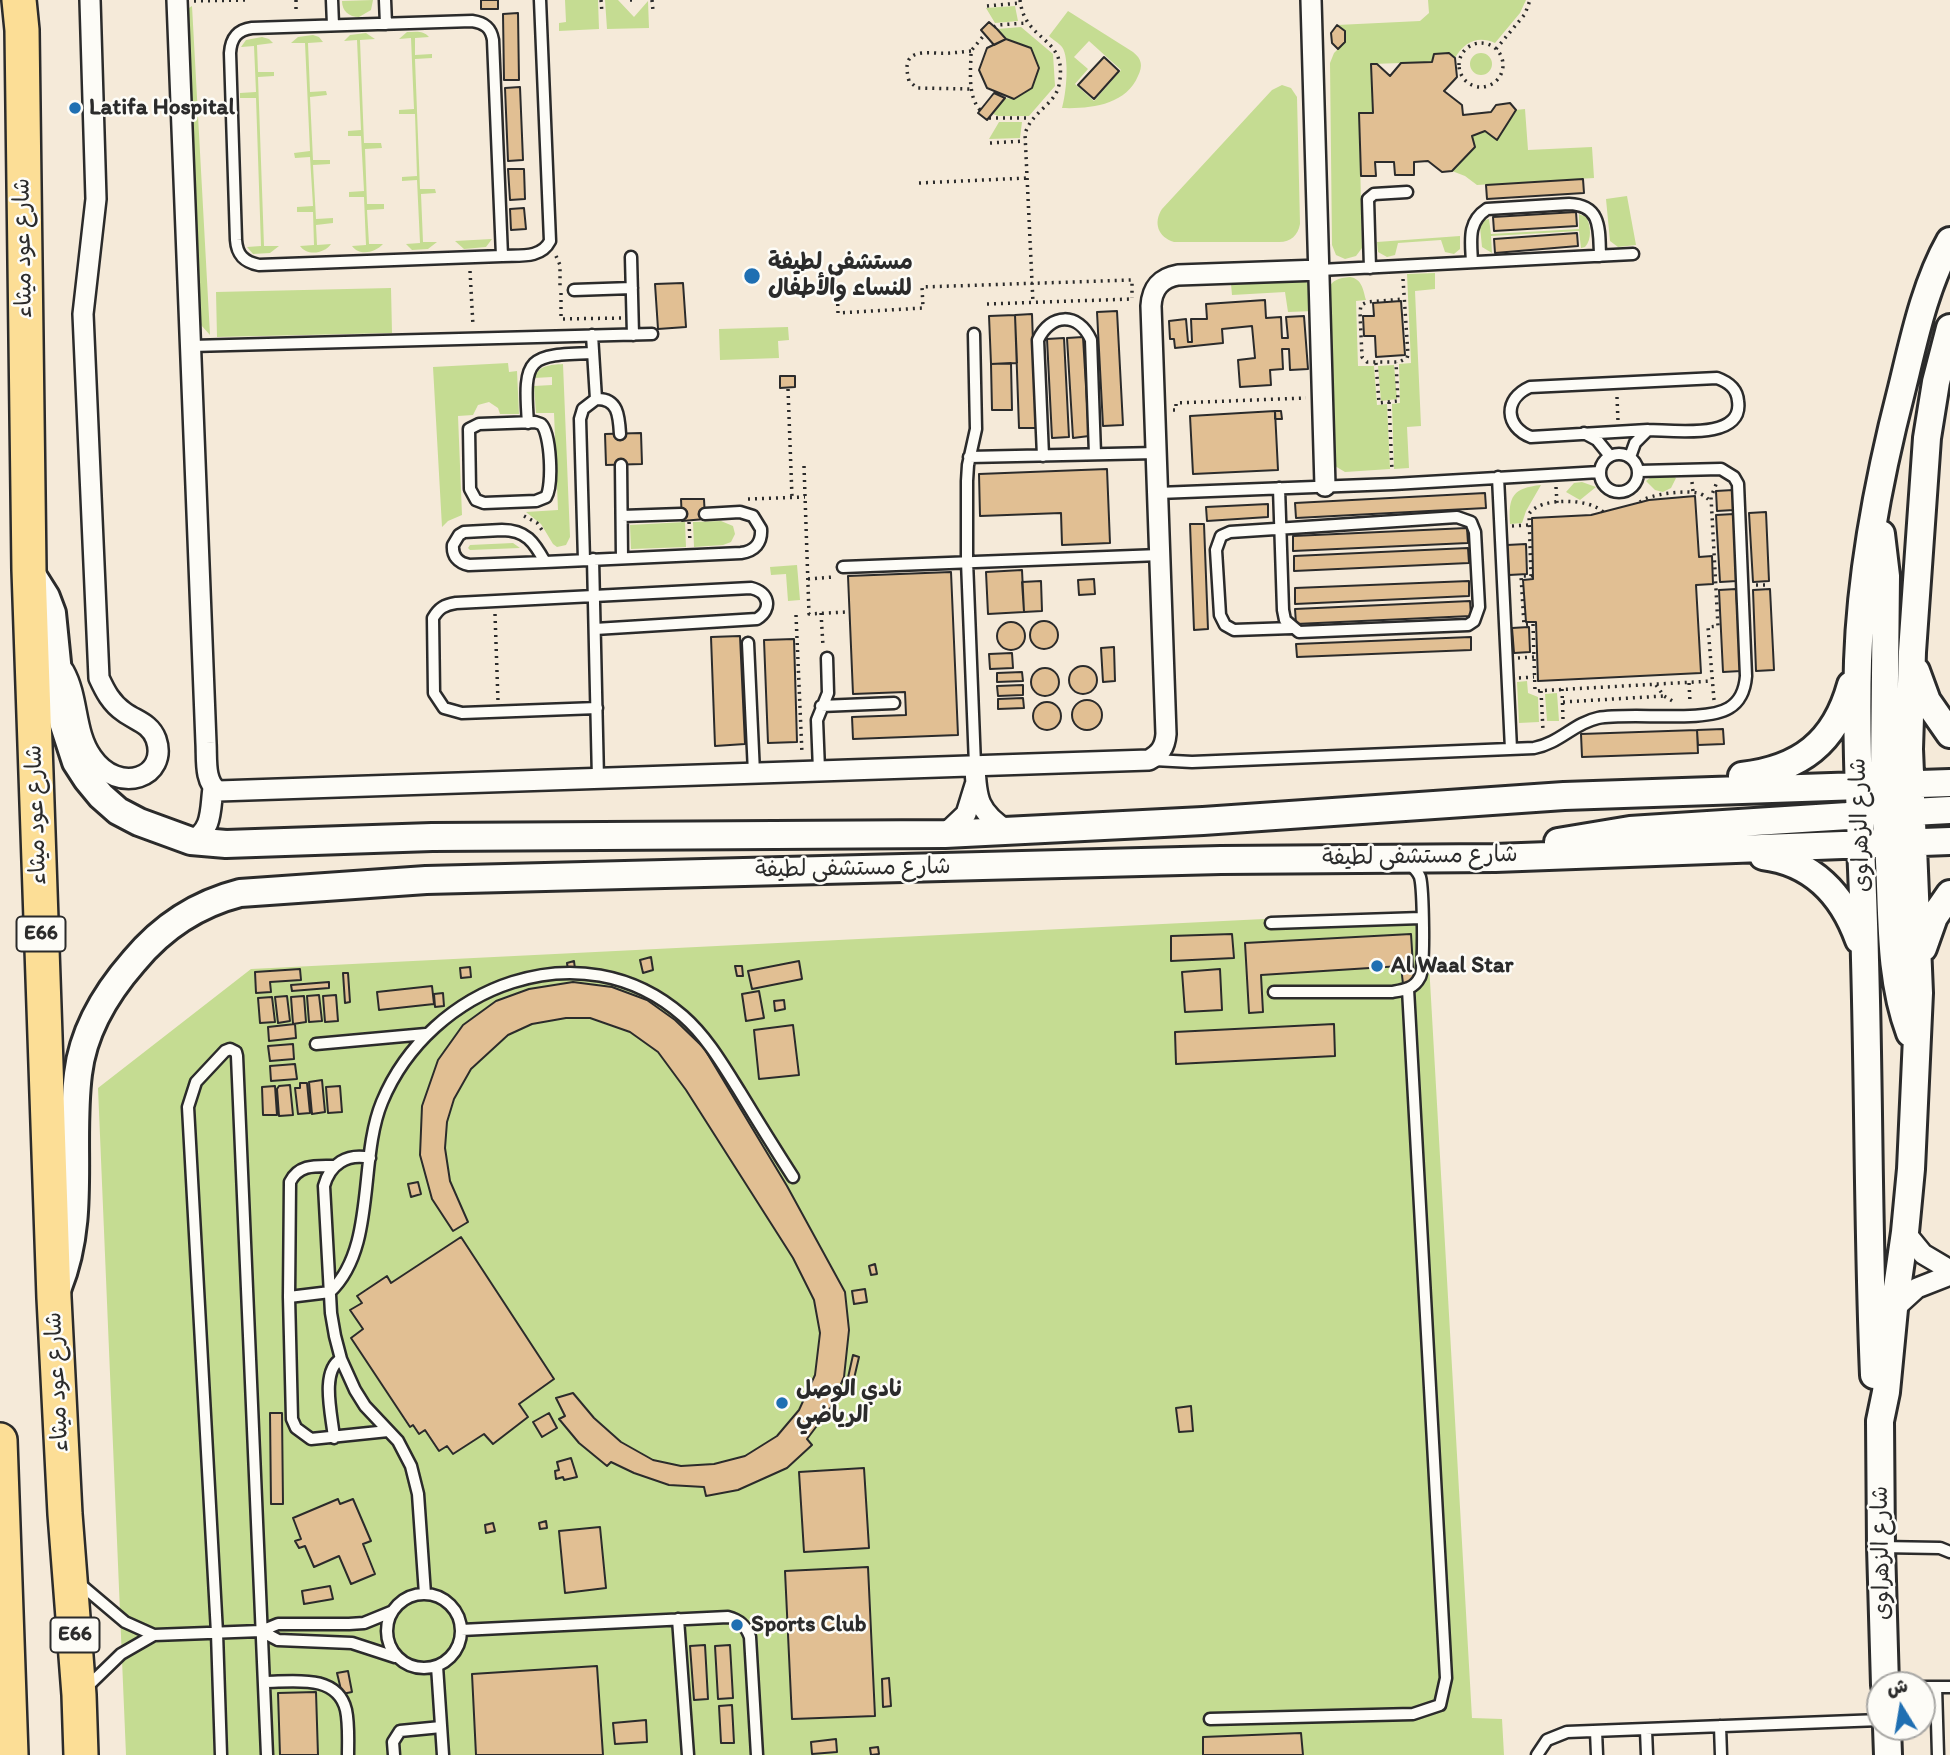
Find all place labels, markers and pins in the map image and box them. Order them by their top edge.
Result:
place label: Latifa Hospital [89,94,235,122]
marker: Latifa Hospital [67,100,83,116]
place label: مستشفى لطيفة للنساء والأطفال [768,249,913,303]
marker: مستشفى لطيفة للنساء والأطفال [742,266,762,286]
place label: Al Waal Star [1391,952,1513,980]
marker: Al Waal Star [1369,958,1385,974]
place label: نادي الوصل الرياضي [796,1376,902,1430]
marker: نادي الوصل الرياضي [774,1395,790,1411]
place label: Sports Club [751,1611,867,1639]
marker: Sports Club [729,1617,745,1633]

